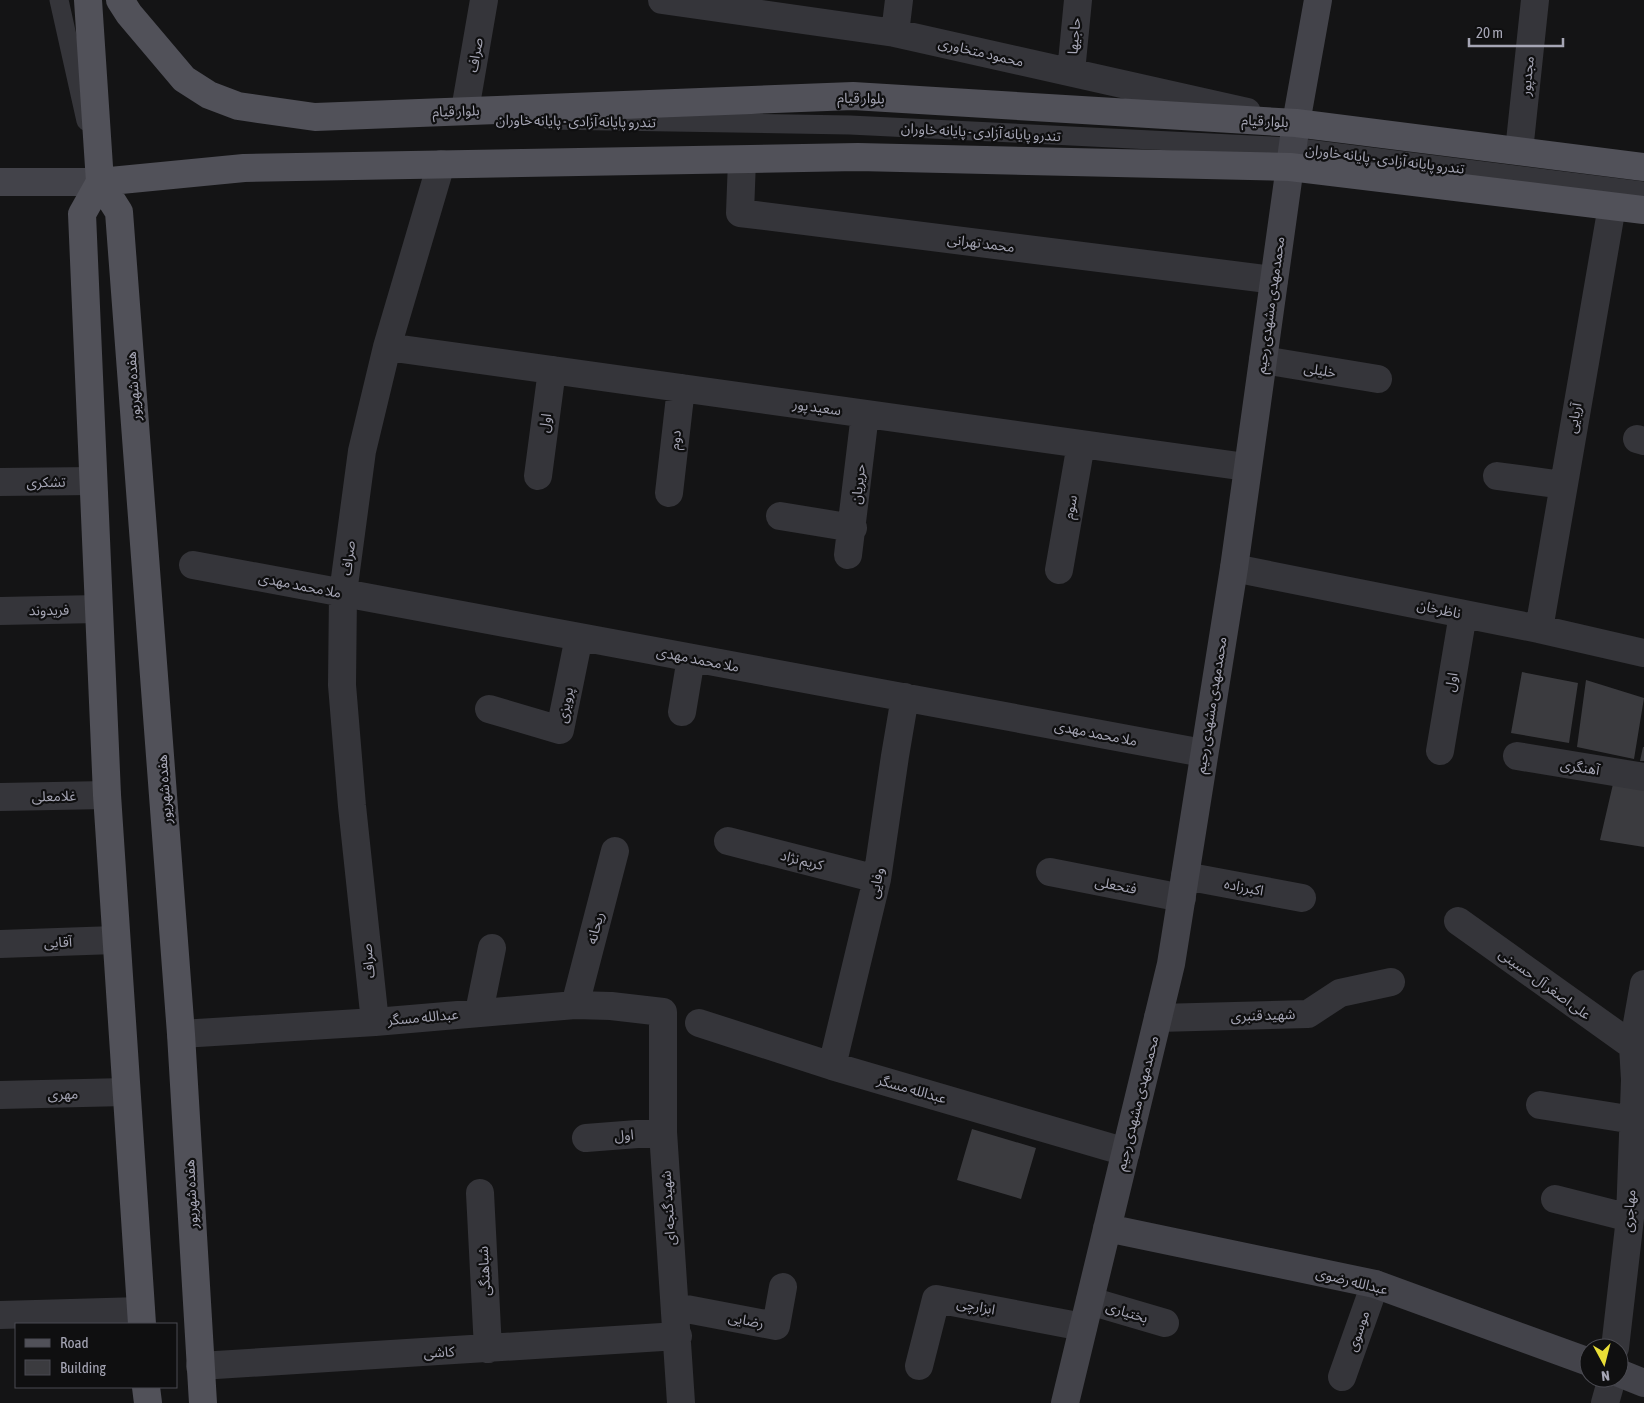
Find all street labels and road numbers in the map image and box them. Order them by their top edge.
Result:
street label: حاجیها [1064,17,1085,55]
street label: محمود متخاوری [937,34,1025,71]
street label: صراف [464,36,487,74]
street label: مجدپور [1517,55,1539,98]
street label: بلوار قیام [837,90,885,109]
street label: بلوار قیام [432,102,480,123]
street label: تندرو پایانه آزادی - پایانه خاوران [496,112,656,133]
street label: بلوار قیام [1241,112,1289,133]
street label: تندرو پایانه آزادی - پایانه خاوران [901,120,1061,146]
street label: تندرو پایانه آزادی - پایانه خاوران [1304,141,1465,179]
street label: محمد تهرانی [946,231,1016,256]
street label: محمدمهدی مشهدی رحیم [1252,235,1291,375]
street label: هفده شهریور [123,351,144,422]
street label: خلیلی [1303,360,1337,381]
street label: سعید پور [790,396,842,420]
street label: آریایی [1563,401,1586,435]
street label: اول [536,412,555,434]
street label: دوم [666,429,687,451]
street label: حریریان [848,463,869,505]
street label: تشکری [26,474,66,491]
street label: سوم [1060,494,1083,521]
street label: صراف [338,539,359,576]
street label: ملا محمد مهدی [257,569,343,602]
street label: ناظرخان [1416,597,1463,622]
street label: فریدوند [29,602,69,619]
street label: محمدمهدی مشهدی رحیم [1192,635,1233,775]
street label: ملا محمد مهدی [655,643,741,676]
street label: اول [1441,671,1462,693]
street label: پرویزی [554,686,578,725]
street label: ملا محمد مهدی [1053,717,1139,750]
street label: هفده شهریور [154,754,175,825]
street label: آهنگری [1559,756,1602,779]
street label: غلامعلی [32,788,76,805]
street label: کریم نژاد [778,847,825,876]
street label: وفایی [865,866,888,900]
street label: فتحعلی [1094,873,1138,898]
street label: اکبرزاده [1223,875,1265,900]
street label: ریحانه [583,910,608,946]
street label: آقایی [44,933,73,951]
street label: صراف [358,942,379,979]
street label: علی اصغر آل حسینی [1495,945,1594,1023]
street label: عبدالله مسگر [386,1006,459,1029]
street label: شهید قنبری [1230,1006,1296,1025]
street label: محمدمهدی مشهدی رحیم [1112,1034,1164,1173]
street label: عبدالله مسگر [874,1071,948,1107]
street label: مهری [48,1086,78,1103]
street label: اول [614,1126,634,1145]
street label: هفده شهریور [181,1159,202,1230]
street label: شهید گنجه ای [657,1170,680,1246]
street label: مهاجری [1620,1189,1639,1233]
street label: شباهنگی [475,1245,494,1296]
street label: عبدالله رضوی [1314,1264,1390,1299]
street label: ابزارچی [955,1294,997,1320]
street label: بختیاری [1104,1298,1150,1327]
street label: موسوی [1344,1308,1373,1354]
street label: رضایی [727,1309,765,1332]
street label: کاشی [423,1343,455,1362]

